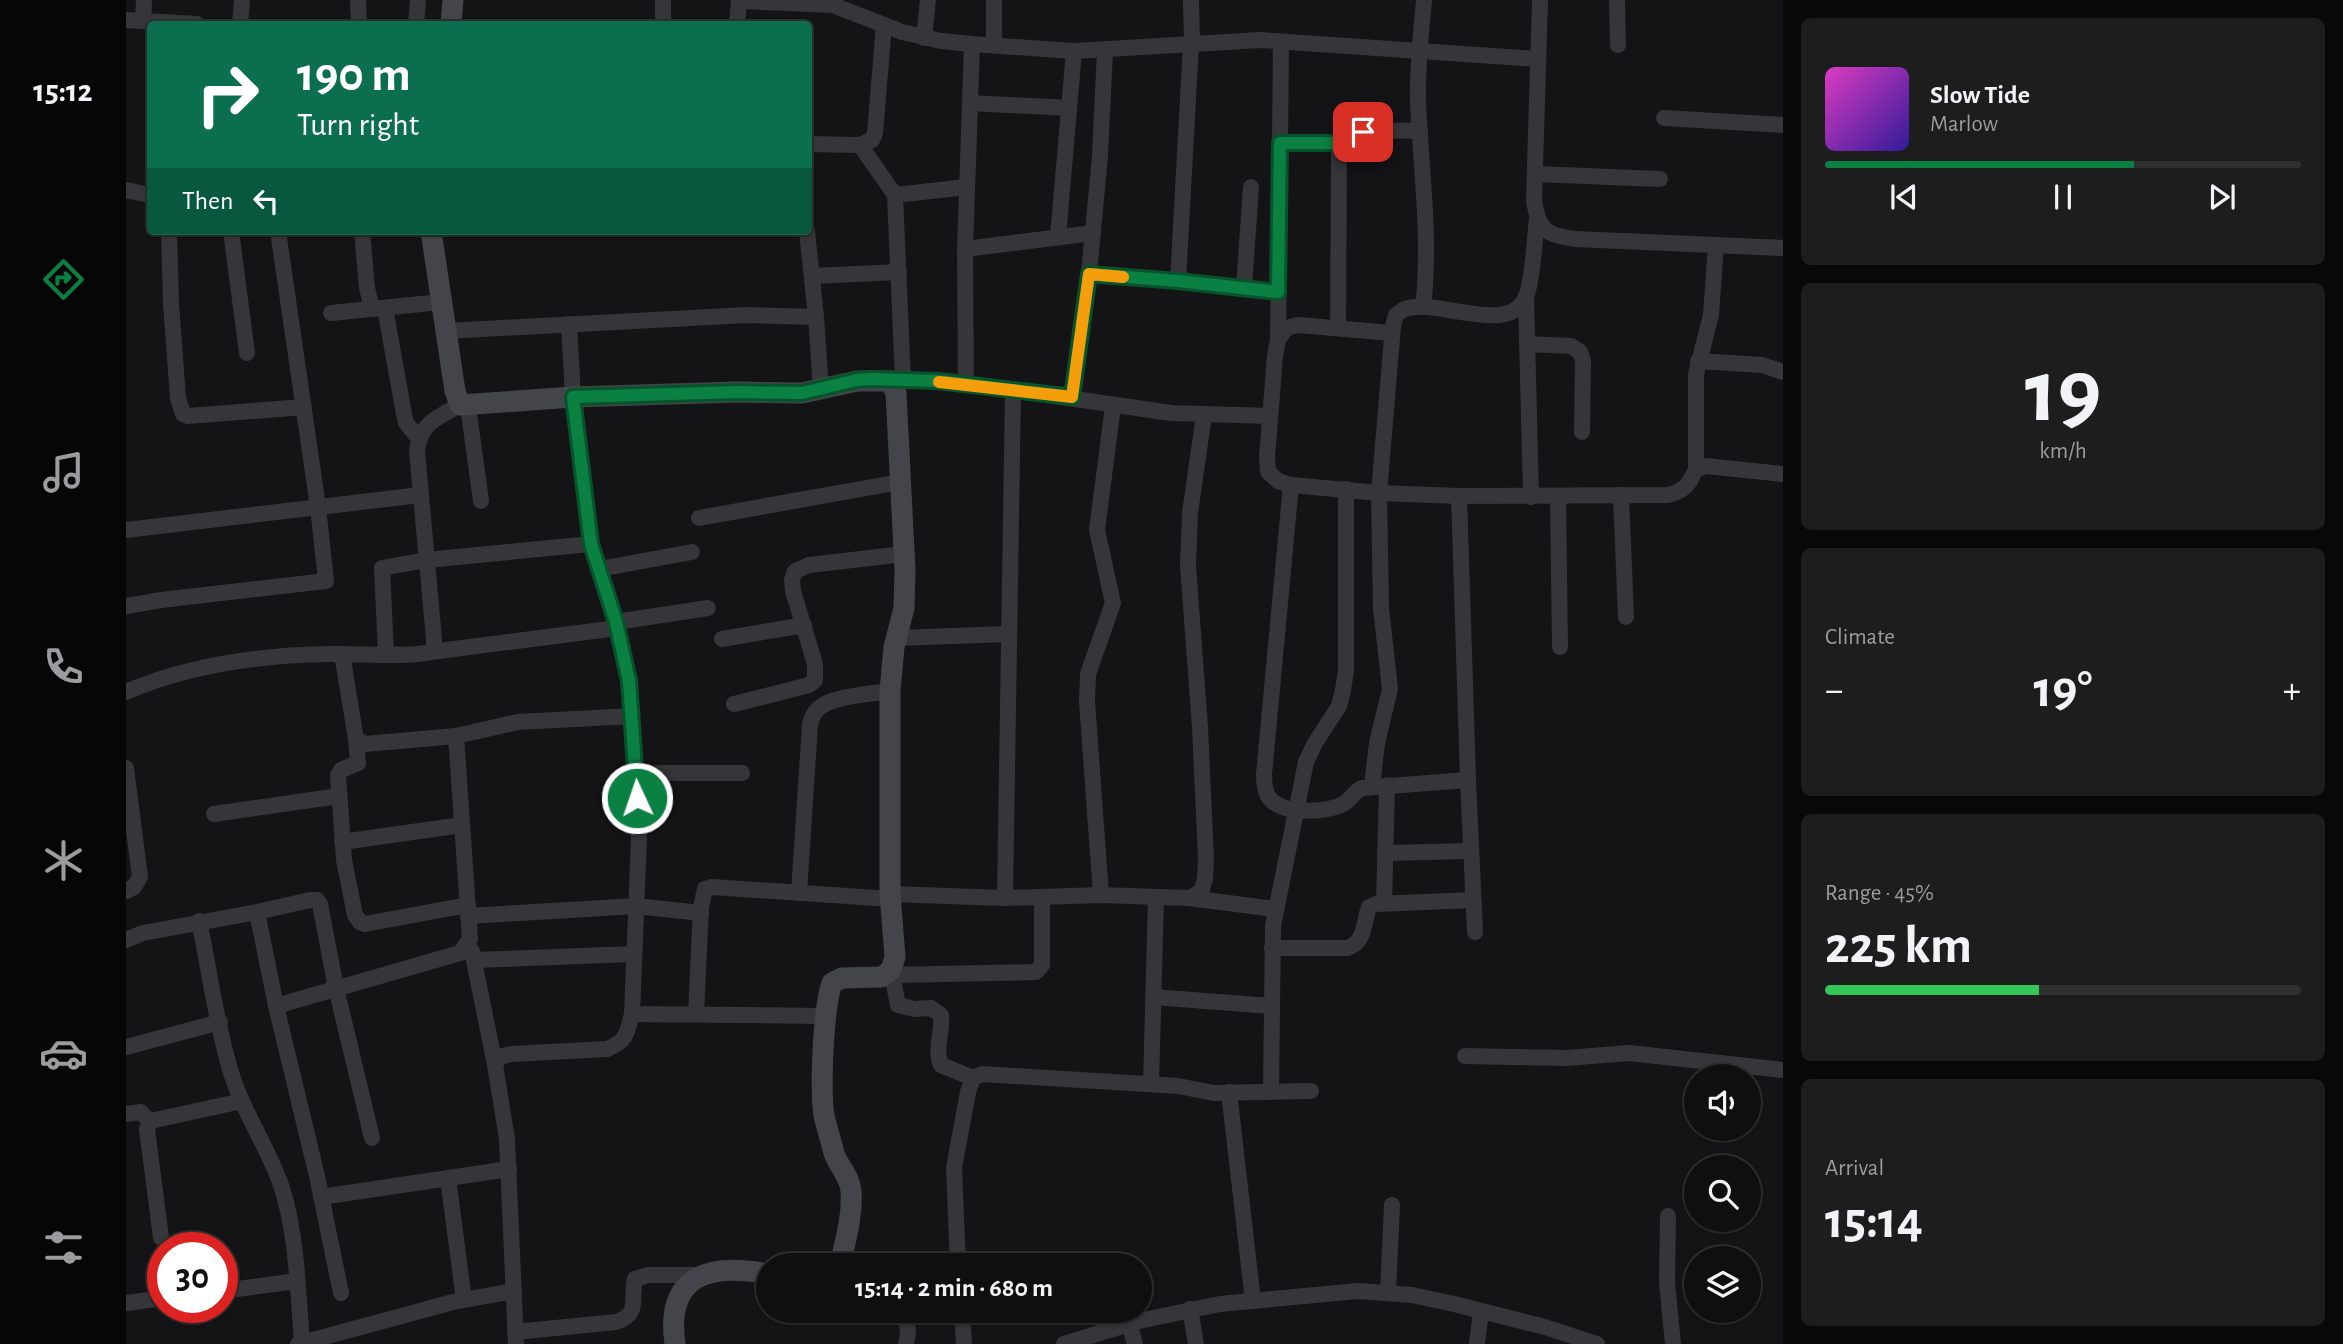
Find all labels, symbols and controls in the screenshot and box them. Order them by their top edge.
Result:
icon: right [182,49,273,140]
text: 190 m [297,51,411,100]
text: 15:12 [33,75,93,107]
text: Slow Tide [1930,82,2030,108]
pin [1333,102,1393,162]
text: Turn right [297,109,419,141]
icon: arrive [1344,113,1382,151]
text: Marlow [1930,113,1998,136]
icon: previous [1885,178,1923,216]
icon: pause [2044,178,2082,216]
icon: next [2203,178,2241,216]
icon: left [247,182,285,220]
text: Then [182,188,233,214]
icon: directions [39,255,88,304]
text: 19 [2025,347,2101,438]
text: km/h [2039,440,2087,463]
icon: music [39,448,88,497]
text: Climate [1825,626,1895,649]
icon: phone [39,642,88,691]
text: 19° [2033,664,2093,716]
text: − [1825,672,1843,710]
text: + [2283,672,2301,710]
position arrow [600,761,674,835]
icon: climate [39,836,88,885]
text: Range · 45% [1825,882,1934,905]
text: 225 km [1825,920,1972,972]
icon: car [39,1029,88,1078]
map controls [1684,1064,1761,1323]
button: sound [1684,1064,1761,1141]
button: search [1684,1155,1761,1232]
text: Arrival [1825,1157,1884,1180]
text: 15:14 [1825,1195,1923,1247]
icon: filters [39,1223,88,1272]
speed limit sign: 30 [147,1232,238,1323]
button: layers [1684,1246,1761,1323]
text: 15:14 · 2 min · 680 m [855,1275,1053,1301]

